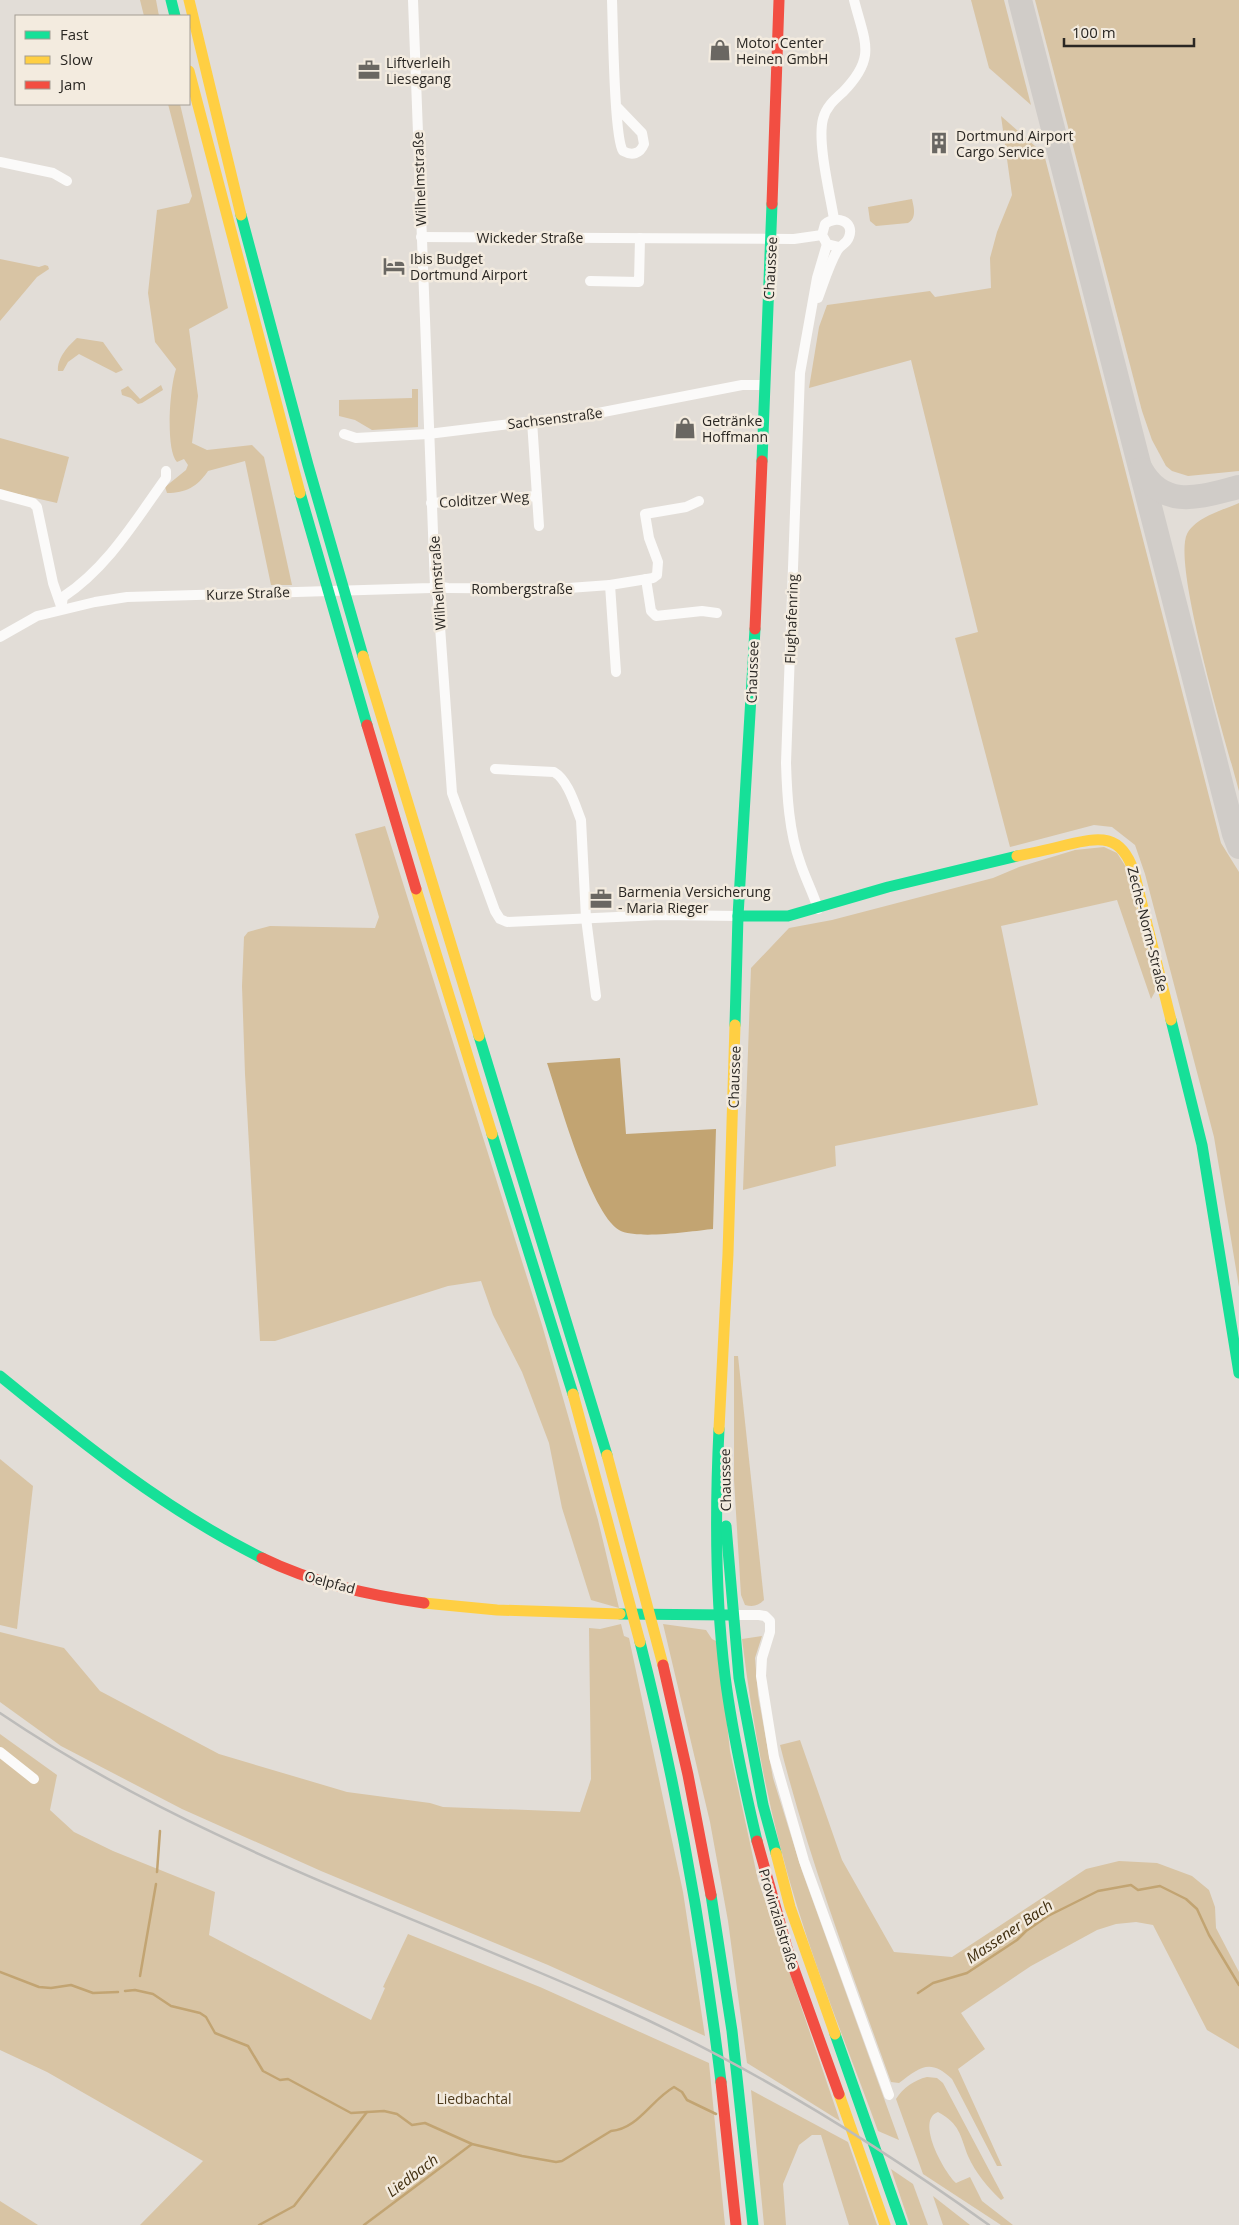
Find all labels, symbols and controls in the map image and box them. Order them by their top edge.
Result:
legend [15,15,190,105]
scale bar [1064,15,1194,47]
text: 100 m [1072,22,1116,42]
text: Fast [60,24,89,44]
place label: Motor Center Heinen GmbH [736,33,828,68]
shop icon: Motor Center Heinen GmbH [707,37,733,63]
text: Slow [60,49,93,69]
place label: Liftverleih Liesegang [386,53,451,88]
office icon: Liftverleih Liesegang [356,57,382,83]
text: Jam [58,74,86,94]
place label: Dortmund Airport Cargo Service [956,126,1073,161]
building icon: Dortmund Airport Cargo Service [926,130,952,156]
street label: Wilhelmstraße [408,131,430,227]
street label: Wickeder Straße [477,228,584,247]
street label: Chaussee [759,236,781,300]
place label: Ibis Budget Dortmund Airport [410,249,527,284]
hotel icon: Ibis Budget Dortmund Airport [381,253,407,279]
street label: Sachsenstraße [506,403,604,433]
place label: Getränke Hoffmann [702,411,768,446]
shop icon: Getränke Hoffmann [672,415,698,441]
street label: Colditzer Weg [438,486,530,512]
street label: Wilhelmstraße [424,535,450,631]
street label: Flughafenring [780,573,802,664]
street label: Rombergstraße [471,579,573,598]
street label: Kurze Straße [206,582,290,604]
street label: Chaussee [741,640,763,704]
street label: Zeche-Norm-Straße [1123,864,1173,994]
place label: Barmenia Versicherung - Maria Rieger [618,882,771,917]
office icon: Barmenia Versicherung - Maria Rieger [588,886,614,912]
street label: Chaussee [723,1045,745,1109]
street label: Chaussee [715,1448,735,1512]
street label: Oelpfad [302,1566,358,1598]
street label: Provinzialstraße [755,1866,803,1972]
water label: Massener Bach [962,1895,1056,1967]
park label: Liedbachtal [436,2089,512,2108]
water label: Liedbach [382,2149,442,2201]

